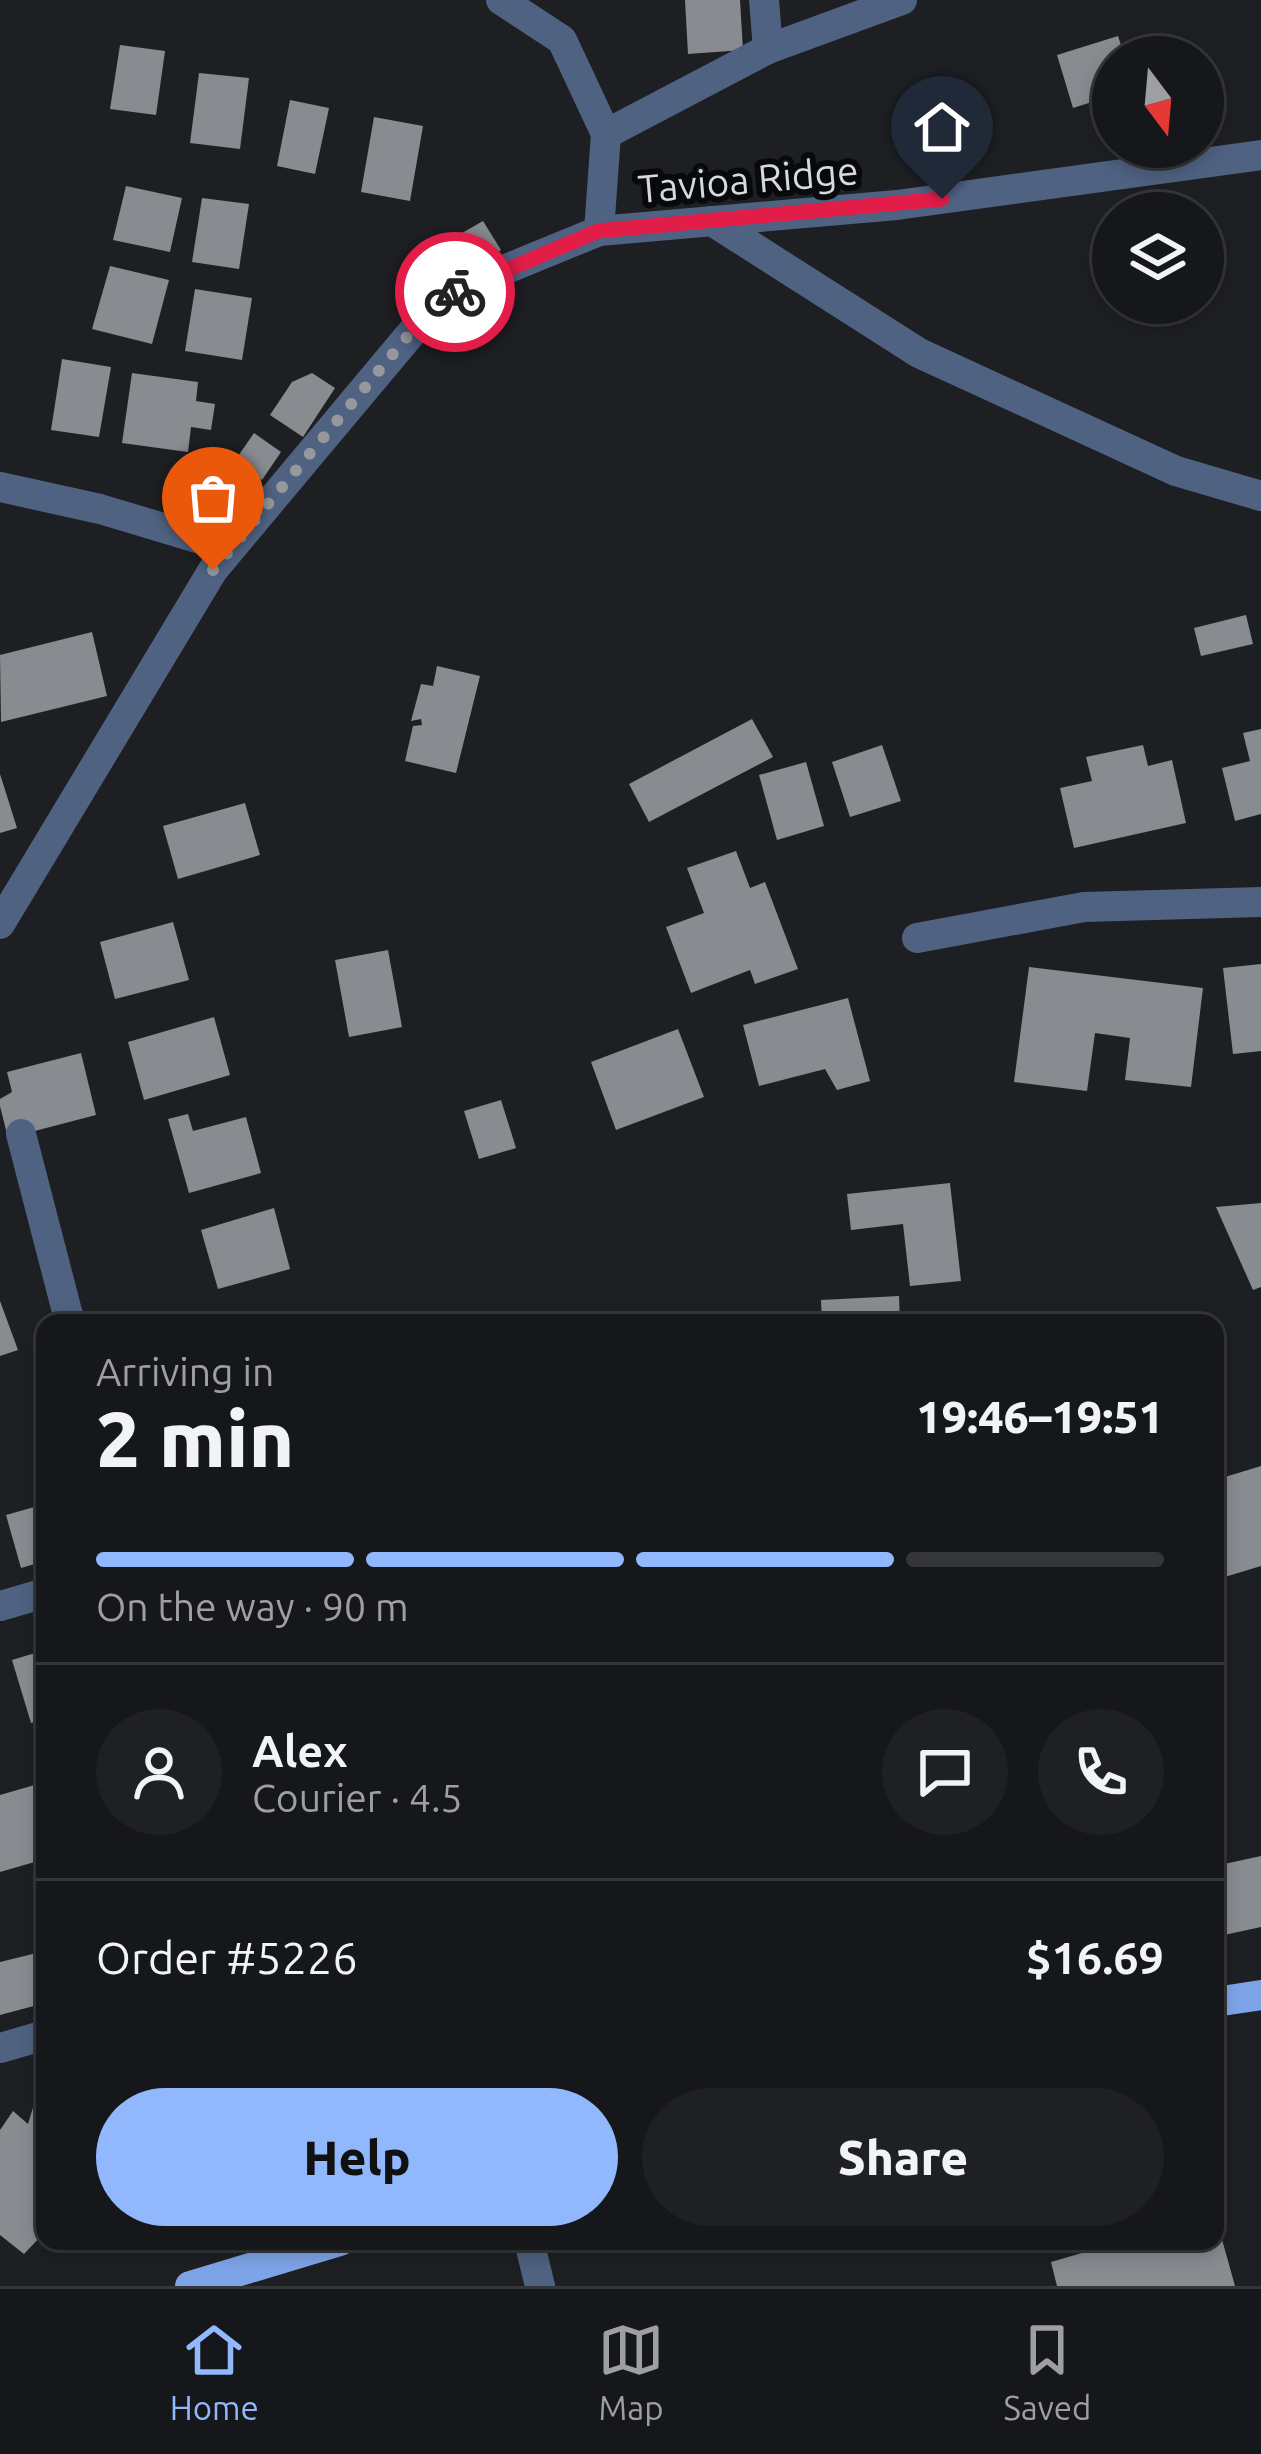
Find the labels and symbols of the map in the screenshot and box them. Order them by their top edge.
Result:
north arrow [1092,36,1224,168]
pin [891,76,993,199]
street label: Tavioa Ridge [636,148,860,210]
courier [395,232,515,352]
pin [162,447,264,570]

